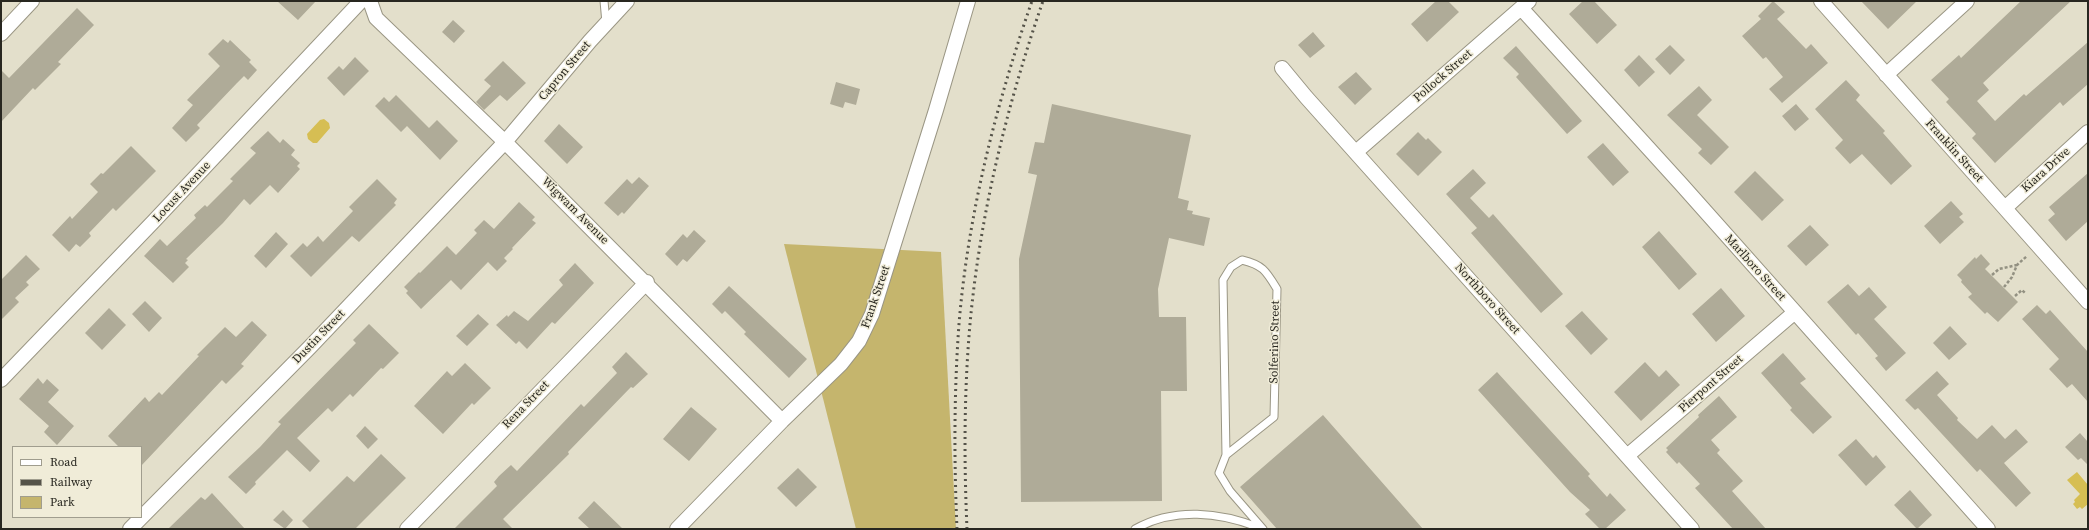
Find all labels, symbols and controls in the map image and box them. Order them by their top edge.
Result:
street label: Capron Street [536,38,594,104]
street label: Pollock Street [1411,47,1475,105]
street label: Franklin Street [1922,117,1986,185]
street label: Kiara Drive [2019,144,2073,196]
street label: Locust Avenue [150,159,214,225]
street label: Wigwam Avenue [538,174,612,248]
street label: Marlboro Street [1722,232,1788,304]
street label: Northboro Street [1451,261,1523,337]
street label: Frank Street [859,264,893,330]
street label: Solferino Street [1267,301,1283,383]
street label: Dustin Street [290,307,348,367]
street label: Pierpont Street [1676,352,1746,416]
street label: Rena Street [500,378,552,432]
legend [12,446,142,518]
text: Road [50,454,77,470]
text: Railway [50,474,92,490]
text: Park [50,494,75,510]

